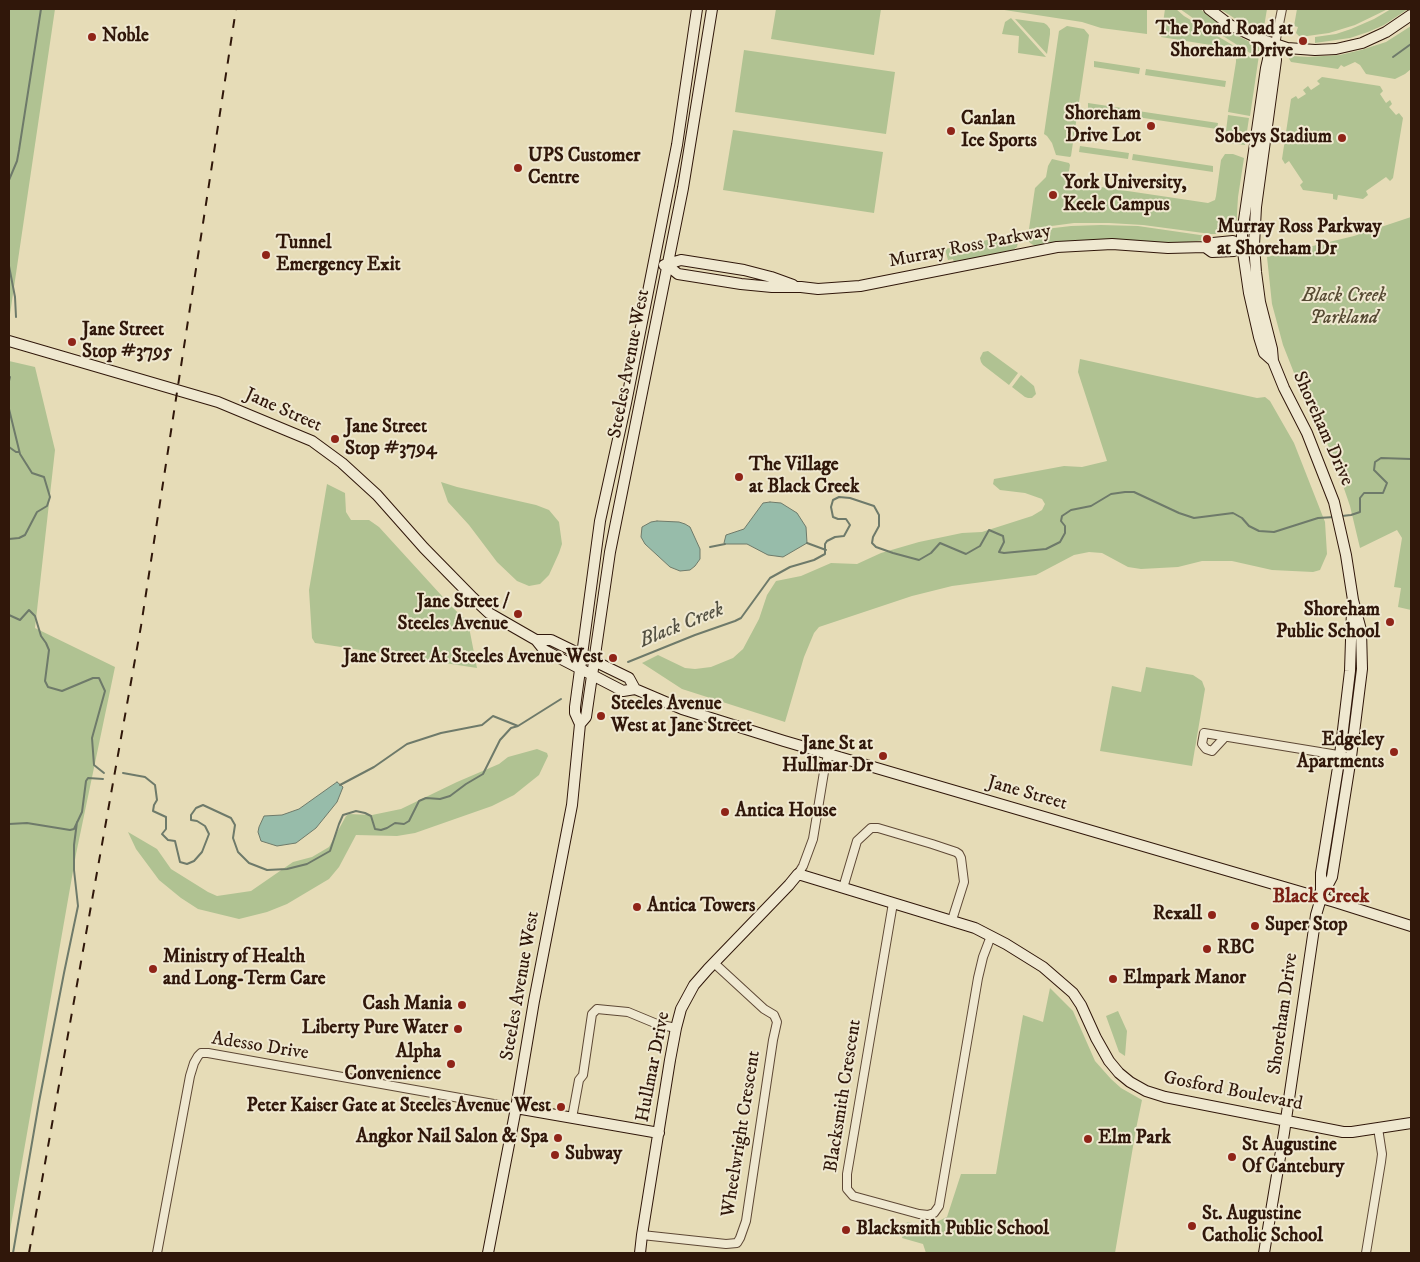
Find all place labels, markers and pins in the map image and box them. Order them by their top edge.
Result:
place label: The Pond Road at Shoreham Drive [1156,19,1293,63]
place label: Noble [102,26,149,48]
marker: Noble [86,31,98,43]
marker: The Pond Road at Shoreham Drive [1297,35,1309,47]
place label: Shoreham Drive Lot [1065,104,1141,148]
place label: Canlan Ice Sports [961,109,1037,153]
marker: Shoreham Drive Lot [1145,120,1157,132]
marker: Canlan Ice Sports [945,125,957,137]
place label: Sobeys Stadium [1215,127,1332,149]
marker: Sobeys Stadium [1336,132,1348,144]
place label: UPS Customer Centre [528,146,640,190]
marker: UPS Customer Centre [512,162,524,174]
place label: York University, Keele Campus [1063,173,1187,217]
marker: York University, Keele Campus [1047,189,1059,201]
place label: Murray Ross Parkway at Shoreham Dr [1217,217,1382,261]
place label: Tunnel Emergency Exit [276,233,401,277]
marker: Murray Ross Parkway at Shoreham Dr [1201,233,1213,245]
marker: Tunnel Emergency Exit [260,249,272,261]
place label: Jane Street Stop #3795 [82,320,172,364]
marker: Jane Street Stop #3795 [66,336,78,348]
place label: Jane Street Stop #3794 [345,417,437,461]
marker: Jane Street Stop #3794 [329,433,341,445]
place label: The Village at Black Creek [749,455,859,499]
marker: The Village at Black Creek [733,471,745,483]
place label: Jane Street / Steeles Avenue [398,592,508,636]
place label: Shoreham Public School [1276,600,1380,644]
marker: Jane Street / Steeles Avenue [512,608,524,620]
marker: Shoreham Public School [1384,616,1396,628]
place label: Jane Street At Steeles Avenue West [343,647,603,669]
marker: Jane Street At Steeles Avenue West [607,652,619,664]
place label: Steeles Avenue West at Jane Street [611,694,752,738]
marker: Steeles Avenue West at Jane Street [595,710,607,722]
place label: Edgeley Apartments [1297,730,1384,774]
place label: Jane St at Hullmar Dr [782,734,873,778]
marker: Edgeley Apartments [1388,746,1400,758]
marker: Jane St at Hullmar Dr [877,750,889,762]
place label: Antica House [735,801,837,823]
marker: Antica House [719,806,731,818]
place label: Antica Towers [647,896,755,918]
marker: Antica Towers [631,901,643,913]
place label: Rexall [1153,904,1202,926]
marker: Rexall [1206,909,1218,921]
place label: Super Stop [1265,915,1348,937]
marker: Super Stop [1249,920,1261,932]
place label: RBC [1217,938,1254,960]
marker: RBC [1201,943,1213,955]
place label: Ministry of Health and Long-Term Care [163,947,326,991]
marker: Ministry of Health and Long-Term Care [147,963,159,975]
place label: Elmpark Manor [1123,968,1246,990]
marker: Elmpark Manor [1107,973,1119,985]
place label: Cash Mania [363,994,452,1016]
marker: Cash Mania [456,999,468,1011]
place label: Liberty Pure Water [302,1018,448,1040]
marker: Liberty Pure Water [452,1023,464,1035]
place label: Alpha Convenience [344,1042,441,1086]
marker: Alpha Convenience [445,1058,457,1070]
place label: Peter Kaiser Gate at Steeles Avenue West [247,1096,551,1118]
marker: Peter Kaiser Gate at Steeles Avenue West [555,1101,567,1113]
place label: Angkor Nail Salon & Spa [356,1127,548,1149]
place label: Elm Park [1098,1128,1171,1150]
marker: Angkor Nail Salon & Spa [552,1132,564,1144]
marker: Elm Park [1082,1133,1094,1145]
place label: St Augustine Of Cantebury [1242,1135,1344,1179]
place label: Subway [565,1144,622,1166]
marker: Subway [549,1149,561,1161]
marker: St Augustine Of Cantebury [1226,1151,1238,1163]
place label: St. Augustine Catholic School [1202,1204,1323,1248]
place label: Blacksmith Public School [856,1219,1049,1241]
marker: St. Augustine Catholic School [1186,1220,1198,1232]
marker: Blacksmith Public School [840,1224,852,1236]

